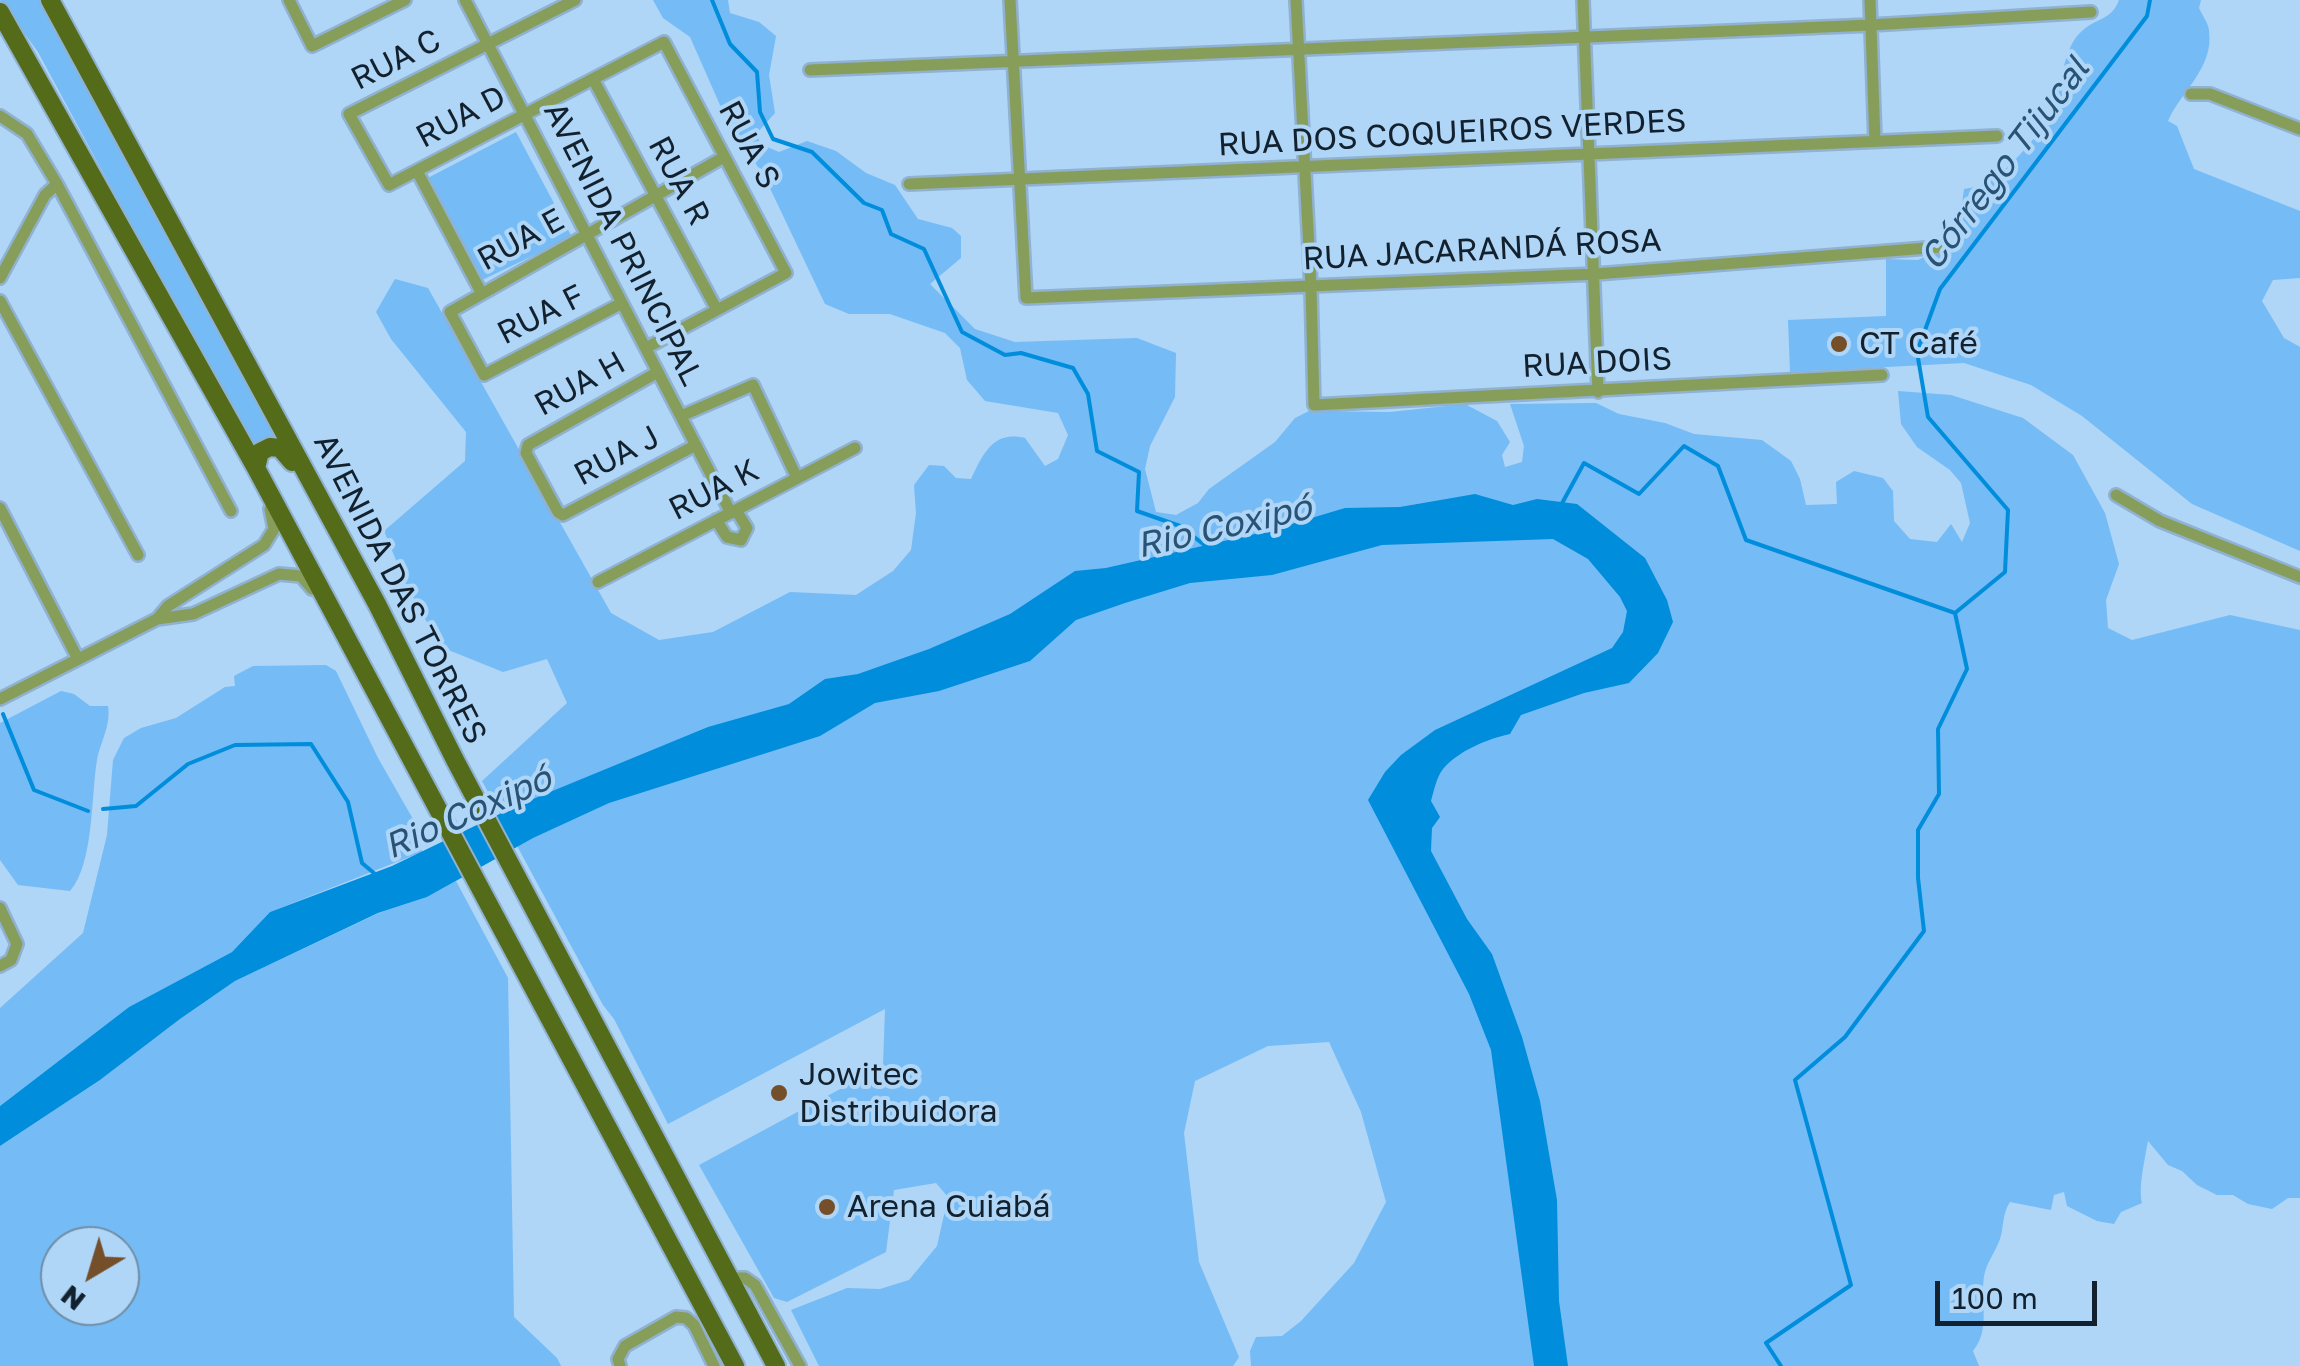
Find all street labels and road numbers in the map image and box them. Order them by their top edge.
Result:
street label: RUA C [345,21,447,99]
street label: RUA D [410,78,512,156]
street label: RUA S [710,95,788,195]
street label: AVENIDA PRINCIPAL [535,96,711,392]
street label: RUA DOS COQUEIROS VERDES [1217,102,1687,164]
street label: RUA R [640,130,718,232]
street label: RUA E [471,201,571,279]
street label: RUA JACARANDÁ ROSA [1302,221,1662,279]
street label: RUA F [491,277,591,353]
street label: RUA DOIS [1521,340,1673,386]
street label: RUA H [528,344,632,424]
street label: RUA J [568,418,666,494]
street label: AVENIDA DAS TORRES [305,428,495,750]
street label: RUA K [663,451,765,529]

